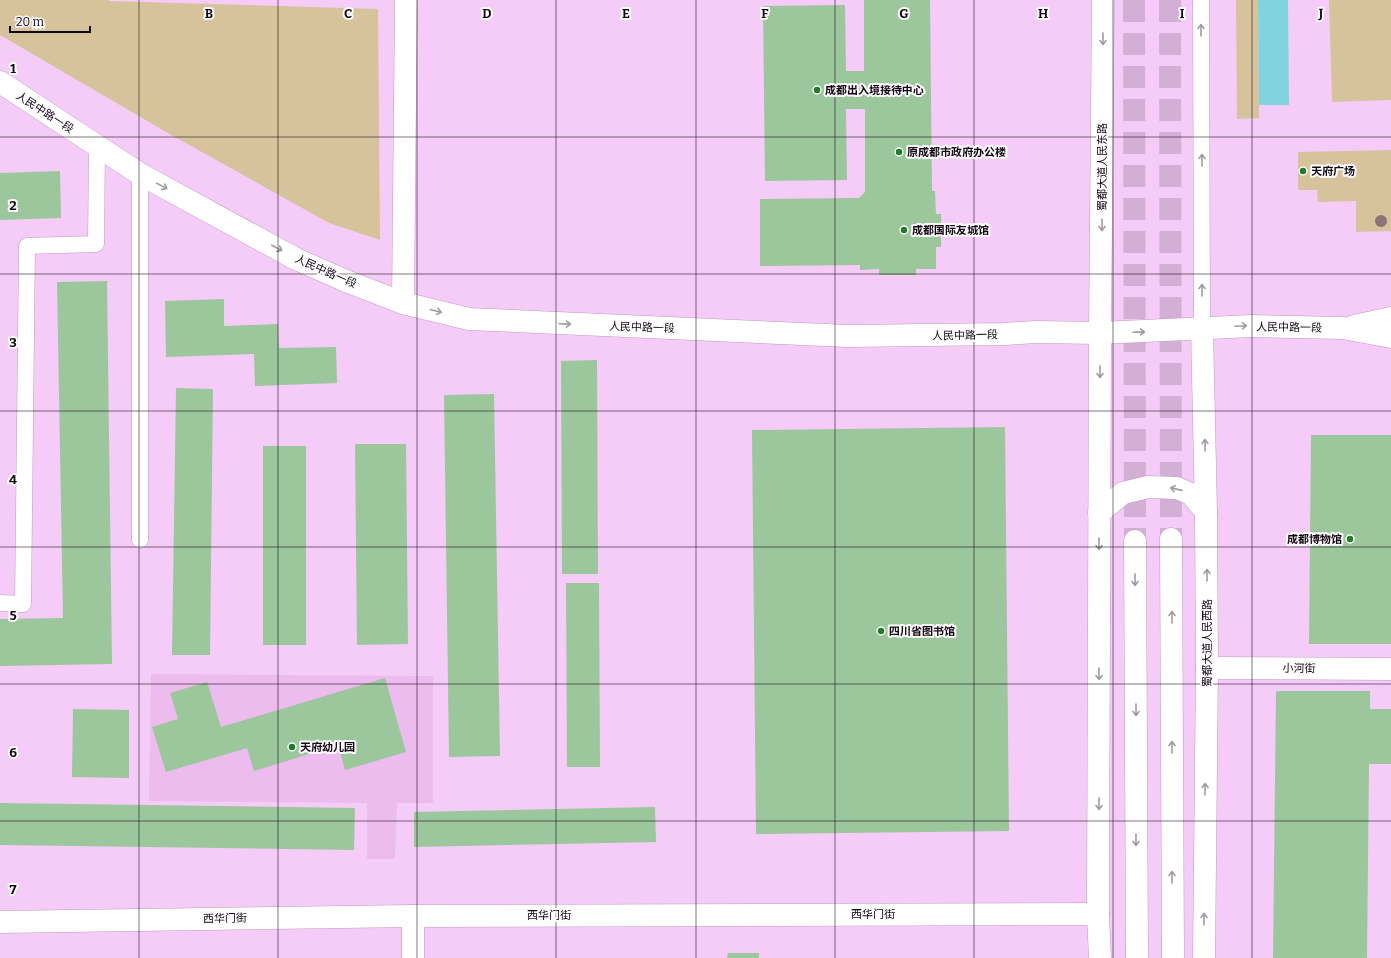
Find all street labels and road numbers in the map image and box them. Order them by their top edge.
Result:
street label: 人民中路一段 [14,89,76,136]
street label: 蜀都大道人民东路 [1096,123,1109,211]
street label: 人民中路一段 [293,252,359,291]
street label: 人民中路一段 [609,320,675,335]
street label: 人民中路一段 [1256,320,1322,335]
street label: 人民中路一段 [932,328,998,343]
street label: 蜀都大道人民西路 [1201,599,1214,687]
street label: 小河街 [1282,662,1316,675]
street label: 西华门街 [851,908,895,921]
street label: 西华门街 [527,909,571,922]
street label: 西华门街 [203,912,247,925]

